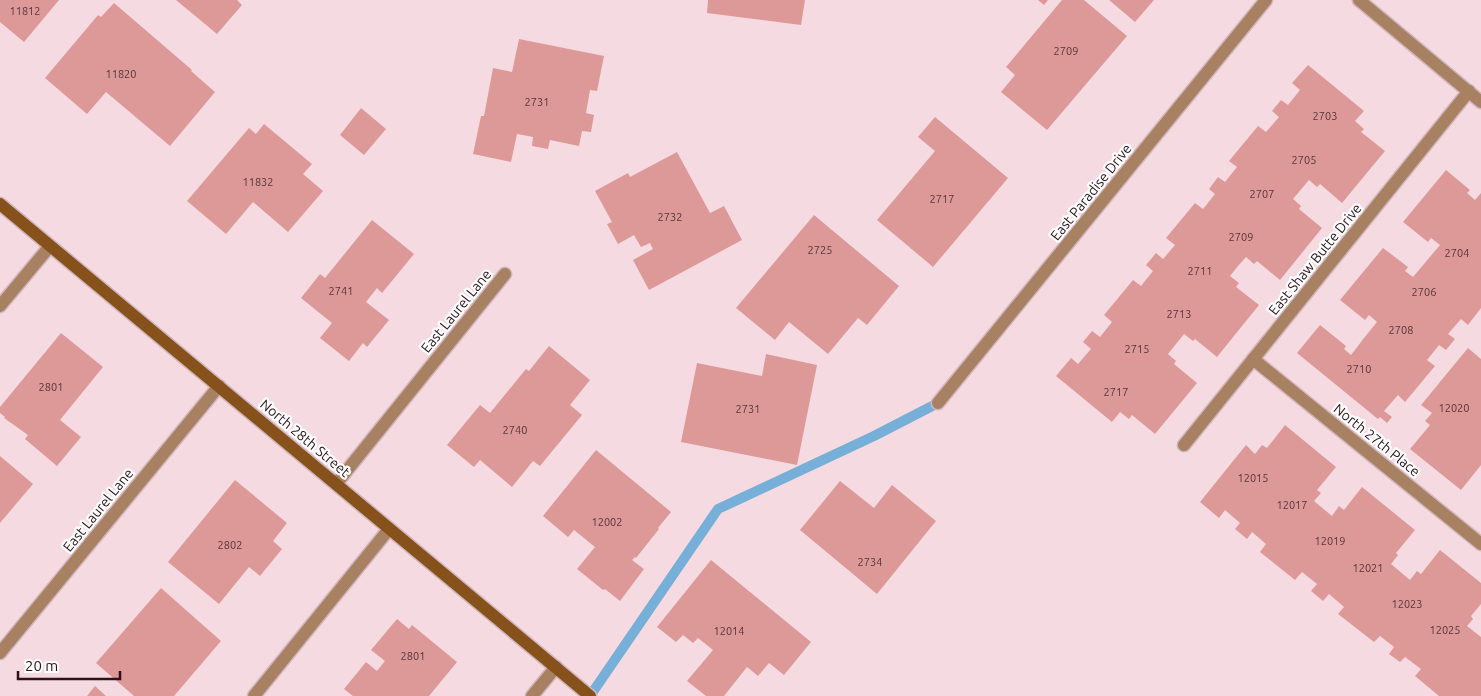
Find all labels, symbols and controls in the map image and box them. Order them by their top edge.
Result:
house number: 11812 [9,5,41,17]
house number: 2709 [1054,45,1078,57]
house number: 11820 [105,68,137,80]
house number: 2731 [525,96,549,108]
house number: 2703 [1313,110,1337,122]
street label: East Paradise Drive [1047,141,1135,243]
house number: 2705 [1292,154,1316,166]
house number: 11832 [242,176,274,188]
house number: 2707 [1250,188,1274,200]
house number: 2717 [930,193,954,205]
street label: East Shaw Butte Drive [1265,200,1365,318]
house number: 2732 [658,211,682,223]
house number: 2709 [1229,231,1253,243]
house number: 2725 [808,244,832,256]
house number: 2704 [1445,247,1469,259]
house number: 2711 [1188,265,1212,277]
street label: East Laurel Lane [418,266,494,356]
house number: 2741 [329,285,353,297]
house number: 2706 [1412,286,1436,298]
house number: 2713 [1167,308,1191,320]
house number: 2708 [1389,324,1413,336]
house number: 2715 [1125,343,1149,355]
house number: 2710 [1347,363,1371,375]
house number: 2801 [39,381,63,393]
house number: 2717 [1104,386,1128,398]
street label: North 28th Street [257,396,353,480]
street label: North 27th Place [1331,400,1423,480]
house number: 12020 [1438,402,1470,414]
house number: 2731 [736,403,760,415]
house number: 2740 [503,424,527,436]
street label: East Laurel Lane [60,465,136,555]
house number: 12015 [1237,472,1269,484]
house number: 12017 [1276,499,1308,511]
house number: 12002 [591,516,623,528]
house number: 12019 [1314,535,1346,547]
house number: 2802 [218,539,242,551]
house number: 2734 [858,556,882,568]
house number: 12021 [1352,562,1384,574]
house number: 12023 [1391,598,1423,610]
house number: 12025 [1429,624,1461,636]
house number: 12014 [713,625,745,637]
scale bar [18,648,120,680]
house number: 2801 [401,650,425,662]
text: 20 m [25,657,58,674]

